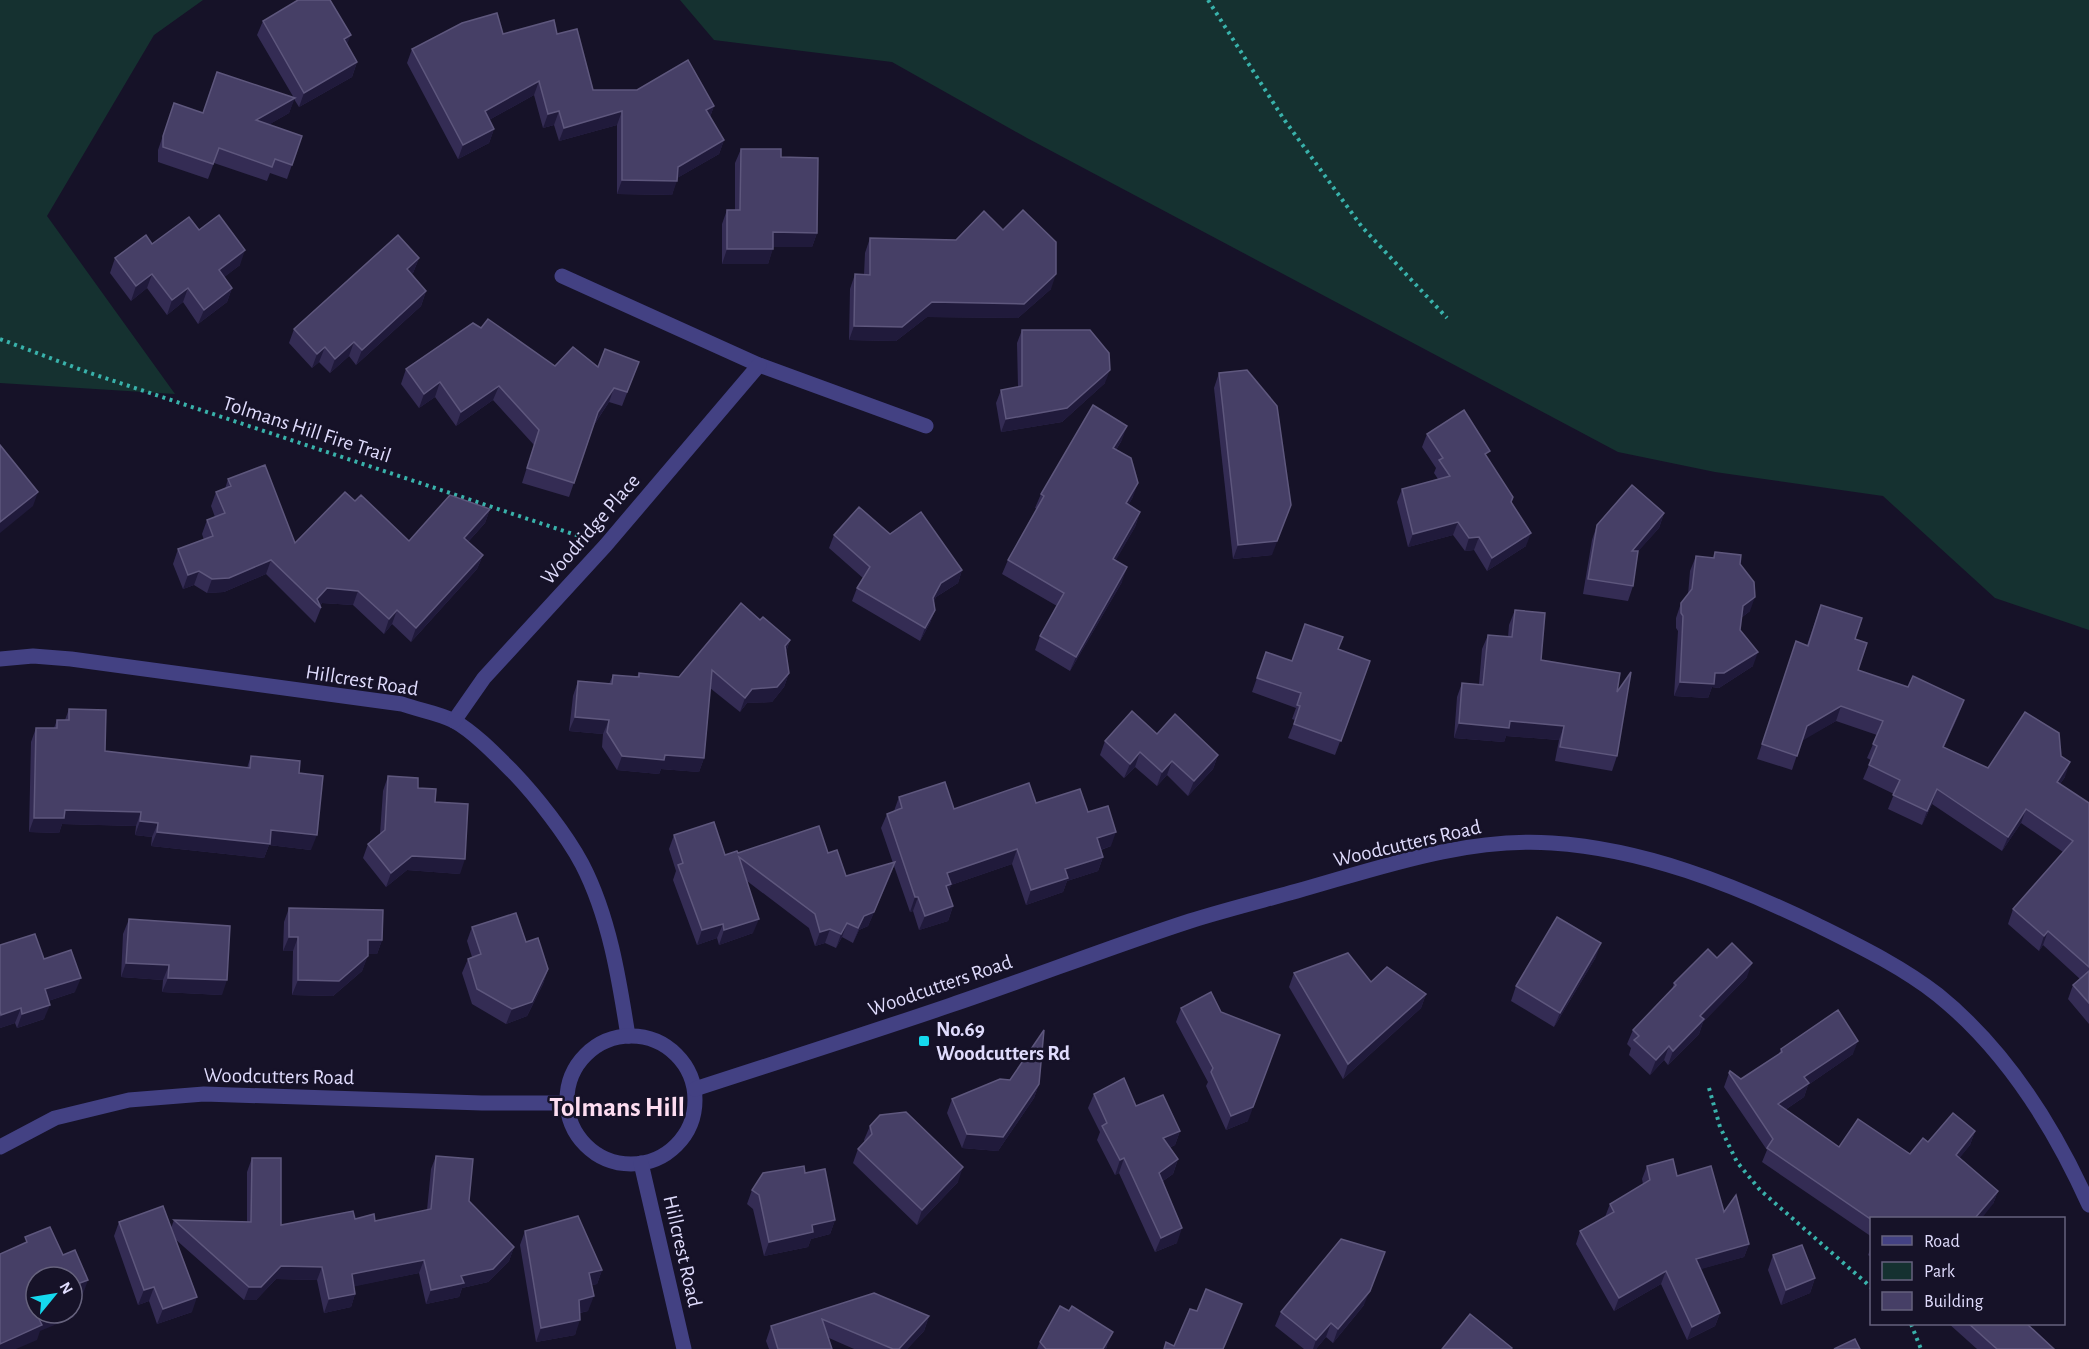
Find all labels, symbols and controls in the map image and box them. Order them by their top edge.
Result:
street label: Tolmans Hill Fire Trail [220,392,394,467]
street label: Woodridge Place [537,470,644,589]
street label: Hillcrest Road [304,661,420,700]
street label: Woodcutters Road [1331,816,1483,871]
street label: Woodcutters Road [865,951,1015,1020]
place label: No.69 Woodcutters Rd [936,1019,1070,1064]
marker: No.69 Woodcutters Rd [917,1034,931,1048]
street label: Woodcutters Road [203,1065,355,1088]
district label: Tolmans Hill [549,1094,685,1121]
street label: Hillcrest Road [659,1193,706,1309]
legend [1870,1217,2065,1325]
text: Road [1924,1233,1960,1251]
text: Park [1924,1263,1956,1281]
north arrow [24,1265,84,1325]
text: N [56,1279,76,1297]
text: Building [1924,1293,1984,1311]

